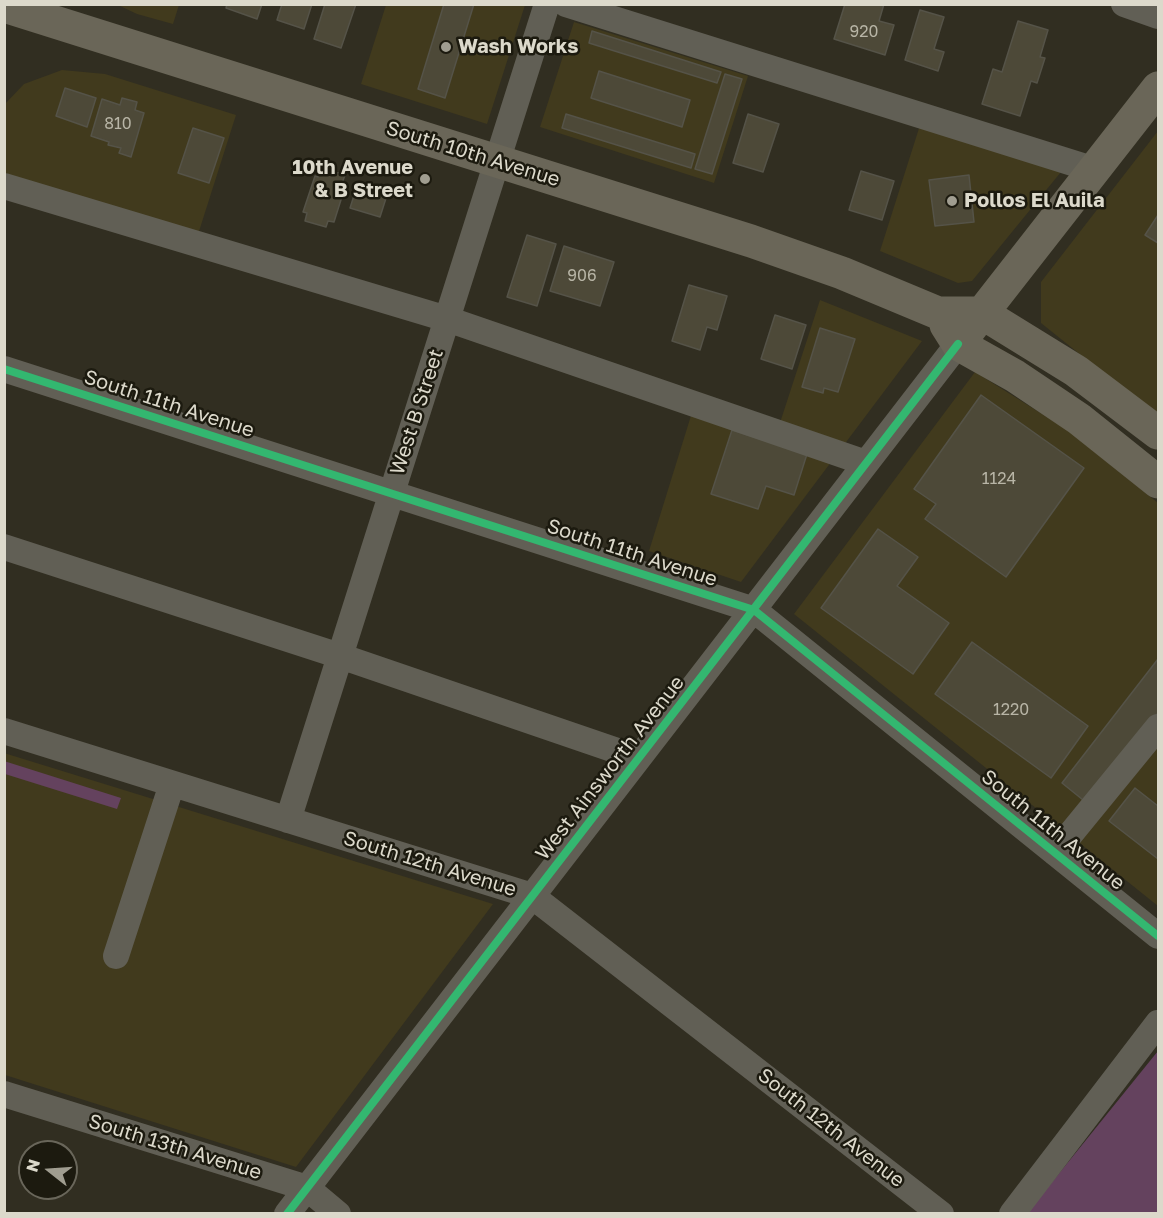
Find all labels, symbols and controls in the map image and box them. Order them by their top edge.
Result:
house number: 920 [850,22,878,42]
place label: Wash Works [458,35,578,59]
marker: Wash Works [439,40,453,54]
house number: 810 [104,114,132,134]
street label: South 10th Avenue [383,116,563,192]
place label: 10th Avenue & B Street [292,156,413,203]
marker: 10th Avenue & B Street [418,172,432,186]
place label: Pollos El Auila [964,189,1104,213]
marker: Pollos El Auila [945,194,959,208]
house number: 906 [567,266,597,286]
street label: West B Street [385,346,449,478]
street label: South 11th Avenue [81,365,257,443]
house number: 1124 [982,469,1016,489]
street label: South 11th Avenue [544,514,720,592]
street label: West Ainsworth Avenue [531,671,689,865]
house number: 1220 [993,700,1029,720]
street label: South 11th Avenue [976,765,1130,895]
street label: South 12th Avenue [341,826,519,902]
street label: South 12th Avenue [753,1063,909,1193]
street label: South 13th Avenue [86,1109,264,1185]
north arrow [18,1140,78,1200]
text: N [21,1157,44,1174]

